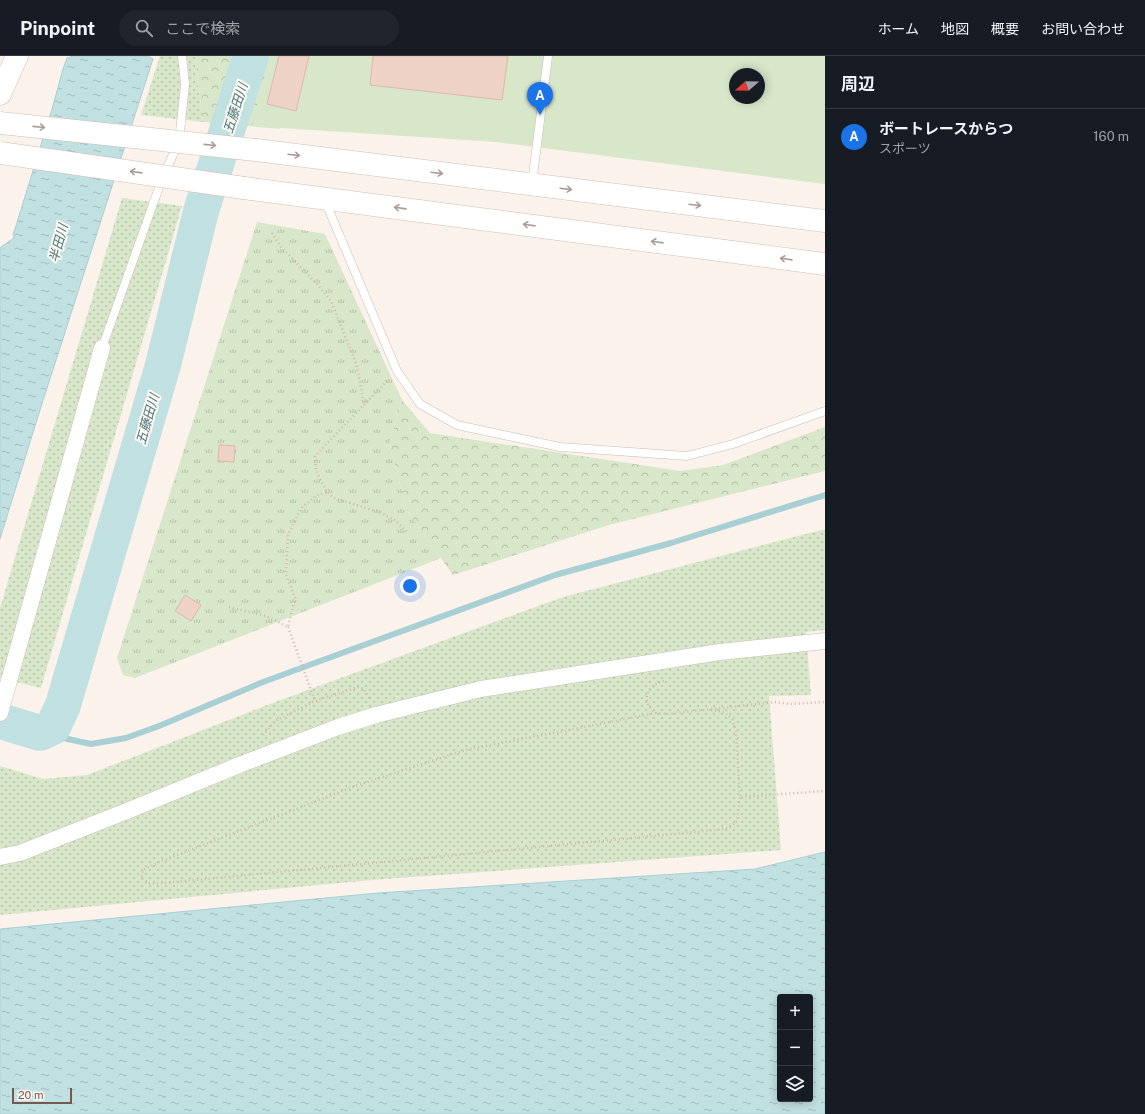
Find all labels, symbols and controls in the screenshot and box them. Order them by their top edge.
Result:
search box [119,10,399,46]
text: Pinpoint [20,17,95,39]
icon: search [133,17,155,39]
text: ここで検索 [165,20,240,37]
text: ホーム [877,21,919,37]
text: 地図 [941,21,969,37]
text: 概要 [991,21,1019,37]
text: お問い合わせ [1041,21,1125,37]
north arrow [729,68,765,104]
text: 周辺 [841,74,875,94]
water label: 五藤田川 [220,79,251,135]
pin: A [527,82,553,115]
text: ボートレースからつ [879,120,1013,137]
one-way arrow [32,123,45,131]
text: A [849,129,859,144]
text: 160 m [1093,129,1129,144]
one-way arrow [203,141,216,149]
text: スポーツ [879,141,931,156]
one-way arrow [287,151,300,159]
one-way arrow [130,168,143,176]
one-way arrow [430,169,443,176]
one-way arrow [559,185,572,193]
one-way arrow [688,201,701,209]
one-way arrow [394,204,407,212]
water label: 半田川 [46,220,71,264]
one-way arrow [523,221,536,229]
one-way arrow [651,238,664,246]
one-way arrow [780,255,793,263]
water label: 五藤田川 [133,390,162,446]
your location [400,576,420,596]
map controls [777,994,813,1102]
button: + [777,994,813,1030]
button: − [777,1030,813,1066]
button: layers [777,1066,813,1102]
scale bar [12,1086,72,1105]
text: 20 m [18,1089,43,1101]

